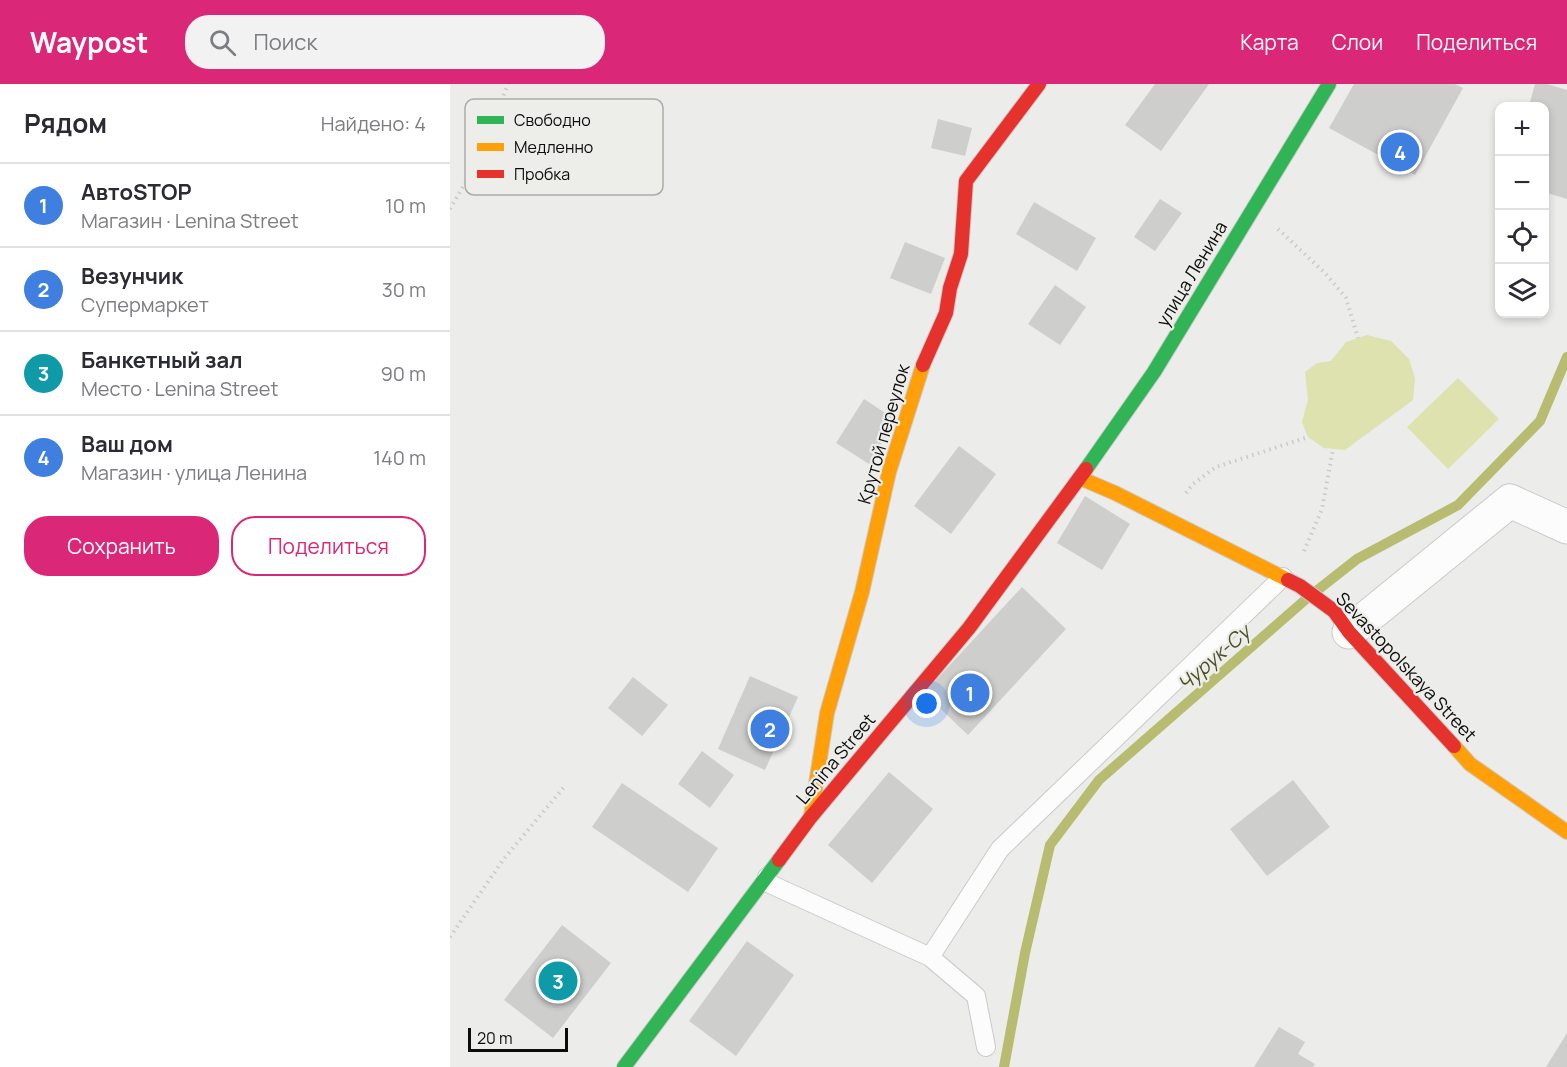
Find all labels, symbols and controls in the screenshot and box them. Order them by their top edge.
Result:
search box [185,15,605,69]
text: Waypost [30,23,149,61]
icon: search [206,26,239,59]
text: Поиск [254,27,317,57]
text: Карта [1240,28,1299,56]
text: Слои [1332,28,1383,56]
text: Поделиться [1416,28,1537,56]
legend [465,99,663,195]
map controls [1495,102,1549,318]
button: + [1495,102,1549,156]
text: Рядом [24,105,107,141]
text: Свободно [514,109,591,131]
text: Найдено: 4 [321,110,426,137]
pin: 4 [1380,130,1420,174]
text: Медленно [514,136,593,158]
button: − [1495,156,1549,210]
text: Пробка [514,163,570,185]
text: АвтоSTOP [81,177,191,207]
text: 1 [39,192,48,219]
text: 10 m [385,192,426,219]
text: Магазин · Lenina Street [81,207,299,234]
button: locate [1495,210,1549,264]
street label: улица Ленина [1150,216,1232,331]
text: Везунчик [81,261,183,291]
button: layers [1495,264,1549,318]
text: 2 [38,276,49,303]
text: 30 m [382,276,426,303]
text: Супермаркет [81,291,209,318]
text: Банкетный зал [81,345,243,375]
text: 3 [38,360,49,387]
text: 90 m [380,360,426,387]
street label: Крутой переулок [852,360,915,507]
text: Место · Lenina Street [81,375,278,402]
text: Ваш дом [81,429,173,459]
text: 4 [37,444,50,471]
text: 140 m [373,444,426,471]
text: Магазин · улица Ленина [81,459,307,486]
button: Сохранить [24,516,219,576]
button: Поделиться [231,516,426,576]
street label: Sevastopolskaya Street [1331,587,1482,746]
water label: Чурук-Су [1172,617,1258,697]
pin: 1 [950,670,990,716]
your location [912,689,941,718]
pin: 2 [750,706,790,752]
street label: Lenina Street [790,708,880,809]
pin: 3 [538,958,578,1004]
scale bar [468,1025,568,1052]
text: 20 m [477,1027,513,1049]

